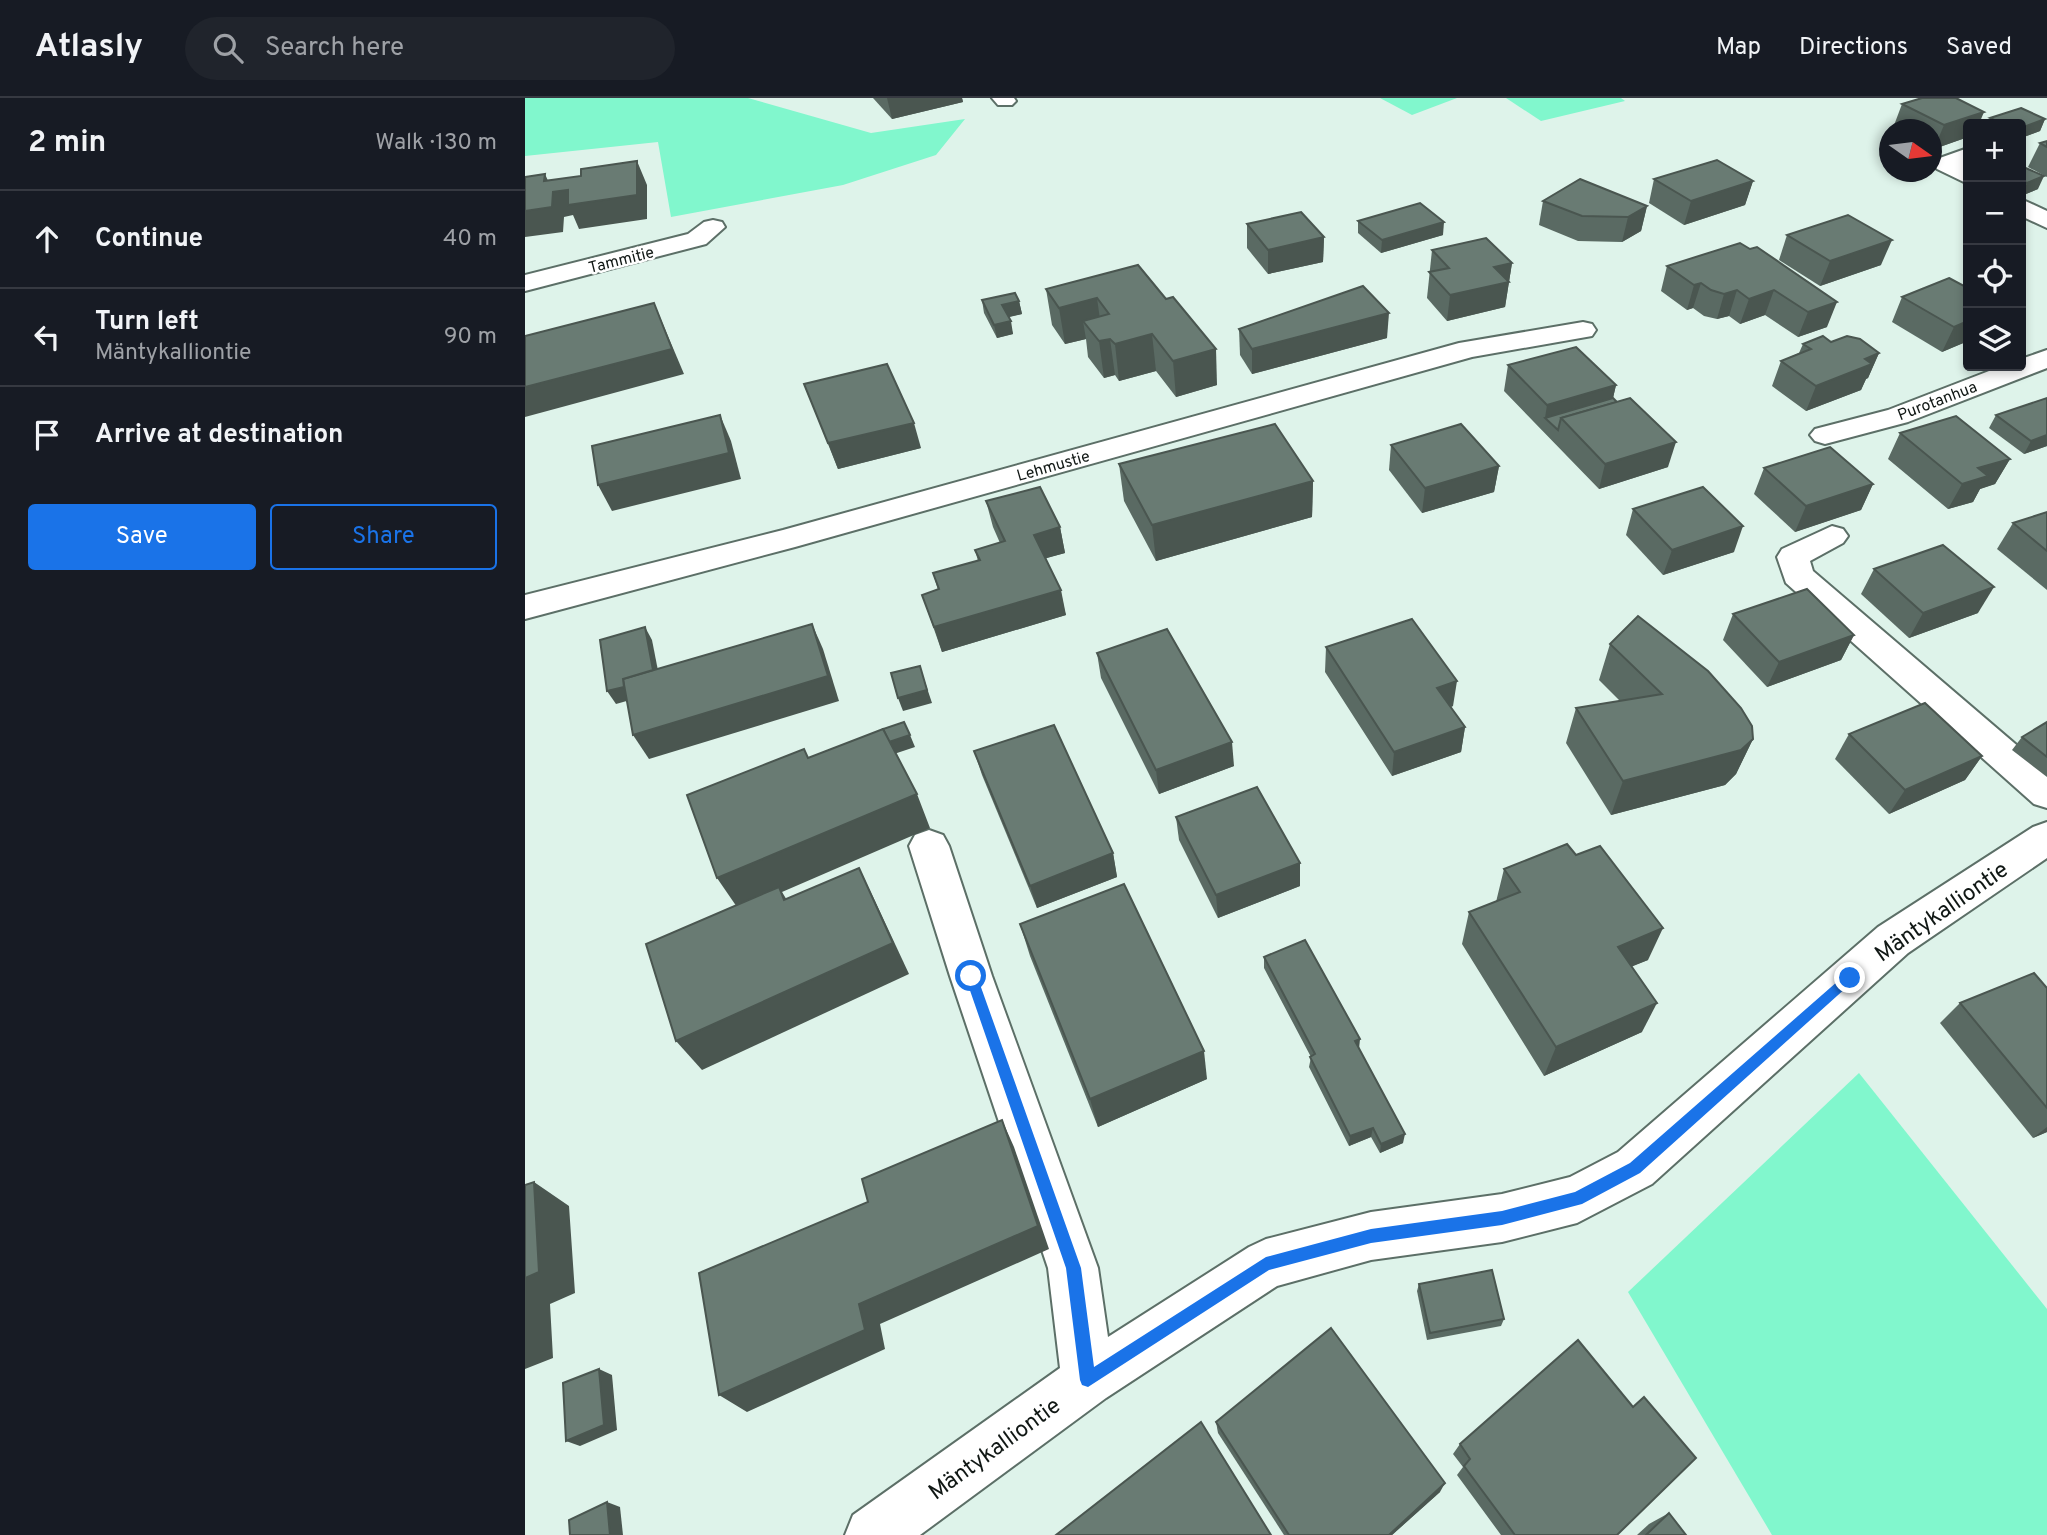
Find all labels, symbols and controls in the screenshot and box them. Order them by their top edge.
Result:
search box [185,17,675,80]
text: Atlasly [35,27,143,69]
icon: search [209,29,247,67]
text: Search here [265,32,404,65]
text: Map [1716,33,1761,63]
text: Directions [1799,33,1908,63]
text: Saved [1946,33,2012,63]
north arrow [1879,119,1942,182]
map controls [1963,119,2026,371]
button: + [1963,119,2026,182]
text: 2 min [28,125,106,162]
text: Walk · 130 m [375,129,497,158]
button: − [1963,182,2026,245]
icon: ahead [28,220,66,258]
text: Continue [95,223,203,256]
text: 40 m [443,225,497,254]
street label: Tammitie [587,243,656,279]
button: locate [1963,245,2026,308]
text: Turn left [95,306,199,339]
button: layers [1963,308,2026,371]
icon: left [28,318,66,356]
text: 90 m [444,323,497,352]
text: Mäntykalliontie [95,339,251,368]
street label: Purotanhua [1895,378,1980,426]
icon: arrive [28,416,66,454]
text: Arrive at destination [95,419,343,452]
street label: Lehmustie [1015,447,1092,487]
button: Save [28,504,256,570]
button: Share [270,504,497,570]
street label: Mäntykalliontie [1870,856,2015,970]
route start [955,960,986,991]
route end [1834,962,1865,993]
street label: Mäntykalliontie [924,1392,1067,1508]

